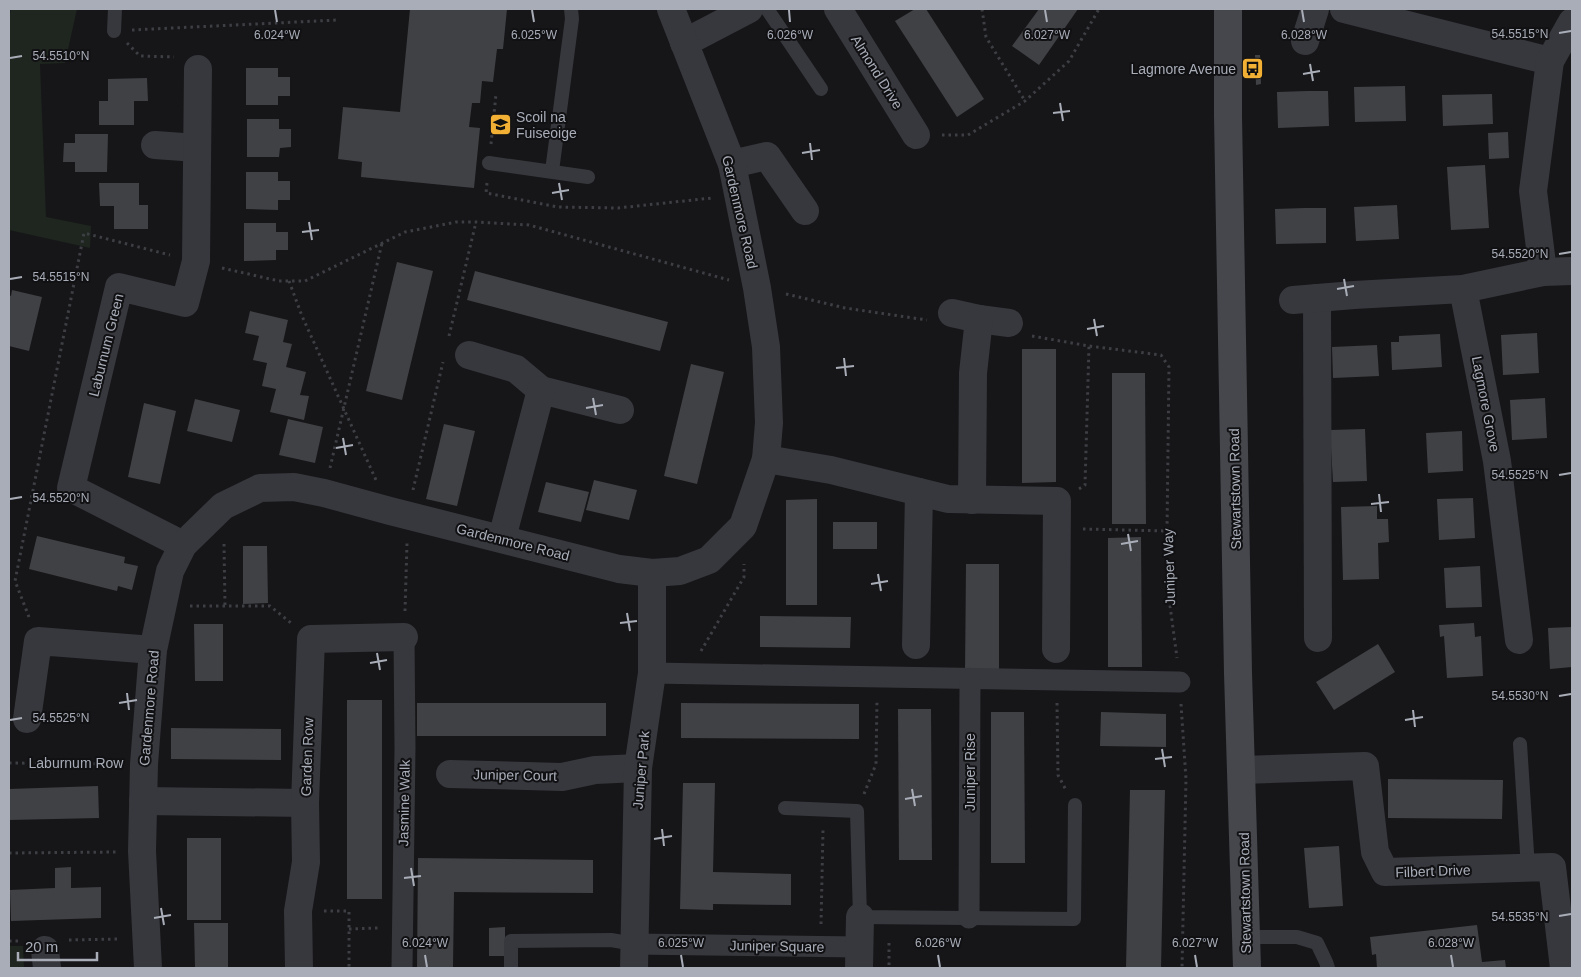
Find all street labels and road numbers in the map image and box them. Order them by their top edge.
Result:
street label: Almond Drive [848,32,906,112]
street label: Gardenmore Road [719,154,761,270]
street label: Laburnum Green [85,292,127,398]
street label: Lagmore Grove [1469,355,1503,453]
street label: Stewartstown Road [1226,428,1244,550]
street label: Gardenmore Road [455,520,571,564]
street label: Juniper Way [1160,528,1178,606]
street label: Gardenmore Road [136,650,162,766]
street label: Garden Row [298,717,316,797]
street label: Juniper Park [630,729,652,810]
street label: Juniper Rise [962,733,978,811]
street label: Laburnum Row [29,755,124,771]
street label: Jasmine Walk [395,759,413,846]
street label: Juniper Court [473,766,557,784]
street label: Stewartstown Road [1236,832,1254,954]
street label: Filbert Drive [1395,862,1471,880]
street label: Juniper Square [729,937,825,955]

